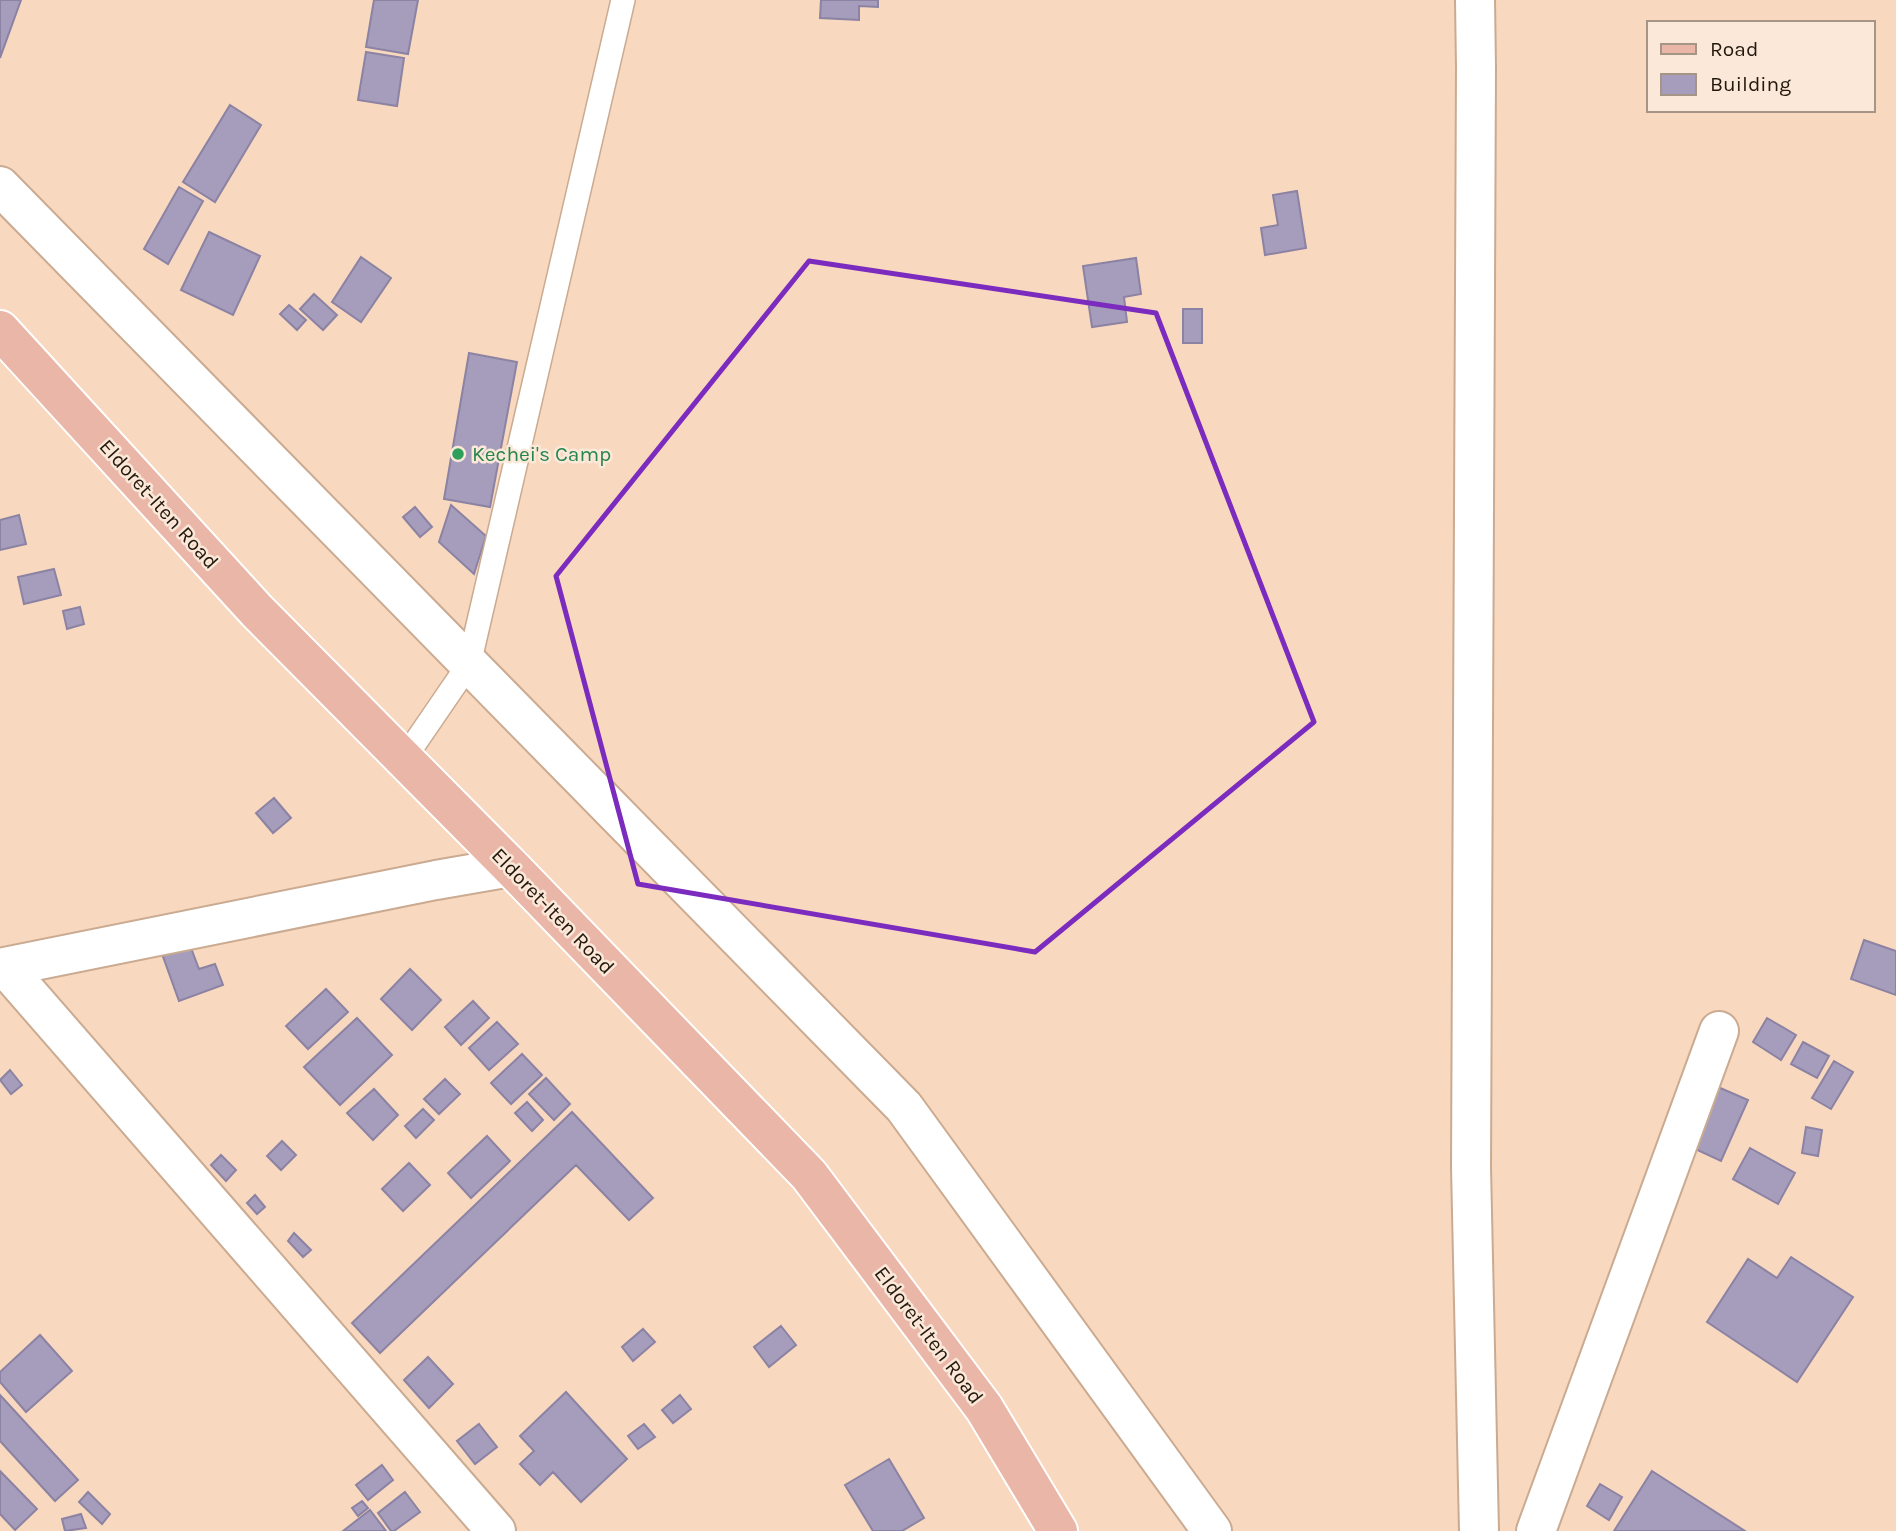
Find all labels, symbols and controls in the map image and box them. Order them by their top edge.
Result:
legend [1647,21,1875,112]
text: Road [1710,37,1758,61]
text: Building [1710,72,1791,96]
street label: Eldoret-Iten Road [95,434,223,574]
place label: Kechei's Camp [472,442,611,466]
marker: Kechei's Camp [450,446,466,462]
street label: Eldoret-Iten Road [487,843,619,979]
street label: Eldoret-Iten Road [870,1262,988,1408]

